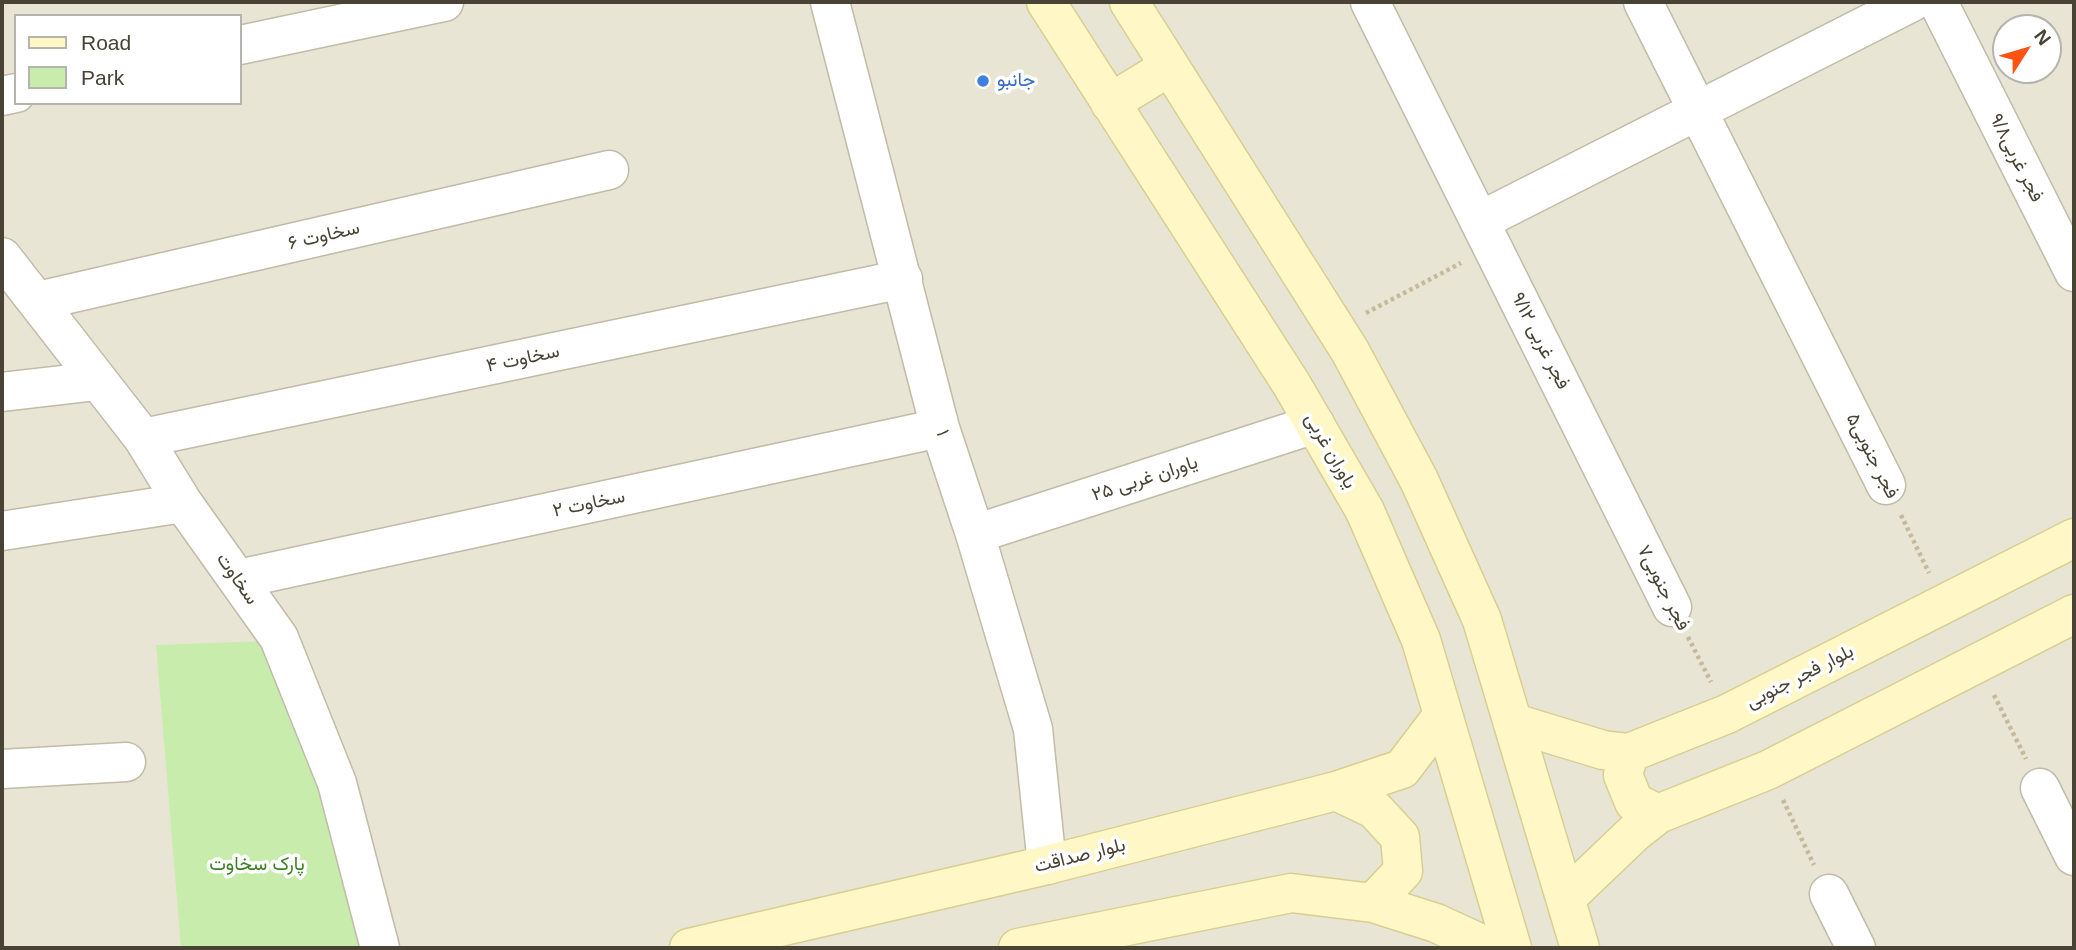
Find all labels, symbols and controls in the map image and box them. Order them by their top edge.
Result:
legend [14,14,242,105]
north arrow [1992,14,2062,84]
text: N [2030,25,2055,49]
text: Road [81,31,131,54]
text: Park [81,66,124,89]
place label: جانبو [997,70,1035,92]
marker: جانبو [975,73,991,89]
street label: فجر غربی۹/۸ [1984,110,2048,206]
street label: سخاوت ۶ [286,217,362,255]
street label: ۹/۱۲ فجر غربی [1506,289,1574,393]
street label: سخاوت ۴ [484,340,562,378]
street label: یاوران غربی [1299,409,1361,493]
street label: فجر جنوبی۵ [1841,410,1903,502]
street label: ۱ [930,427,954,439]
street label: یاوران غربی ۲۵ [1089,451,1201,507]
street label: سخاوت ۲ [551,485,627,523]
street label: فجر جنوبی۷ [1632,542,1694,634]
street label: سخاوت [211,549,263,609]
street label: بلوار فجر جنوبی [1742,640,1858,714]
street label: بلوار صداقت [1032,834,1128,878]
park label: پارک سخاوت [209,854,305,876]

